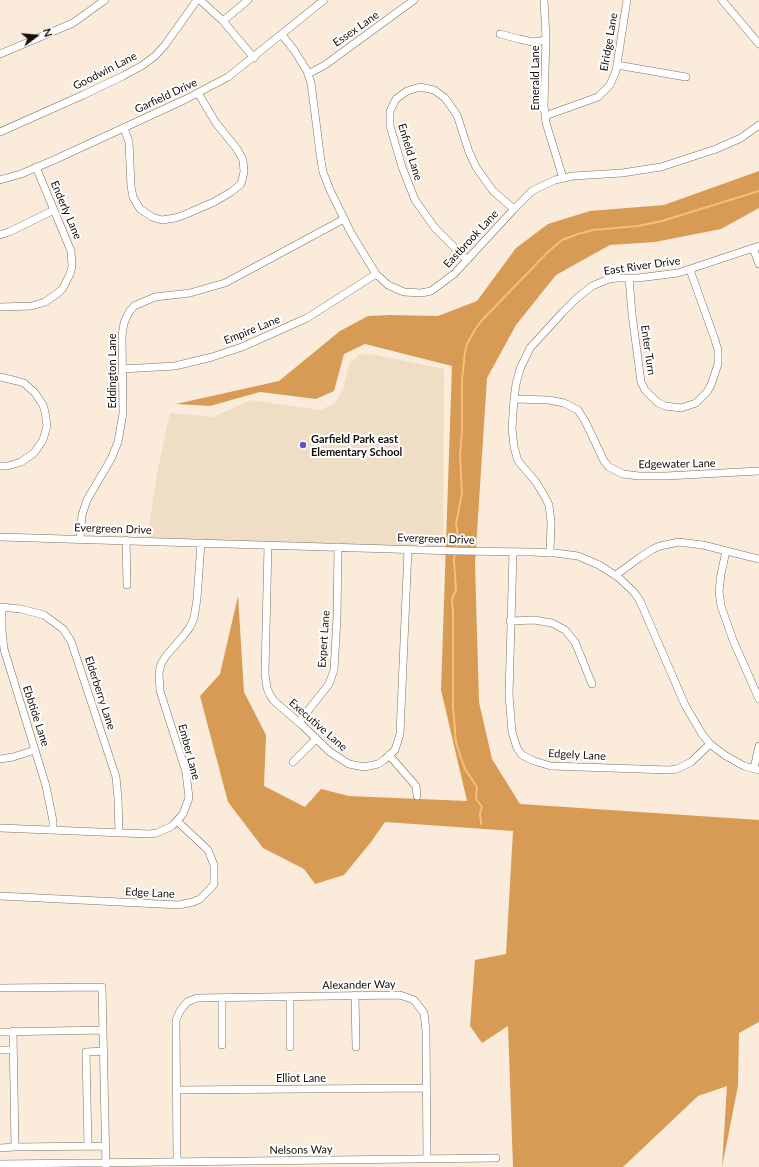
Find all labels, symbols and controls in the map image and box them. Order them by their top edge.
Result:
street label: Essex Lane [331,8,381,50]
street label: Elridge Lane [597,12,621,72]
north arrow [16,16,56,56]
text: N [41,27,55,38]
street label: Emerald Lane [528,45,542,111]
street label: Goodwin Lane [71,49,139,93]
street label: Garfield Drive [133,76,199,116]
street label: Enfield Lane [395,122,425,182]
street label: Enderly Lane [48,179,84,241]
street label: Eastbrook Lane [441,207,501,271]
street label: East River Drive [603,254,681,278]
street label: Empire Lane [222,313,282,347]
street label: Enter Turn [638,324,658,376]
street label: Eddington Lane [105,333,119,409]
place label: Garfield Park east Elementary School [311,432,402,458]
marker: Garfield Park east Elementary School [298,440,308,450]
street label: Edgewater Lane [638,457,716,471]
street label: Evergreen Drive [74,521,152,537]
street label: Evergreen Drive [397,531,475,547]
street label: Expert Lane [315,610,333,668]
street label: Elderberry Lane [82,655,118,731]
street label: Ebbtide Lane [20,684,52,748]
street label: Executive Lane [286,696,350,754]
street label: Ember Lane [175,723,203,781]
street label: Edgely Lane [548,747,606,763]
street label: Edge Lane [125,885,175,901]
street label: Alexander Way [322,978,396,992]
street label: Elliot Lane [276,1071,326,1085]
street label: Nelsons Way [269,1143,333,1157]

